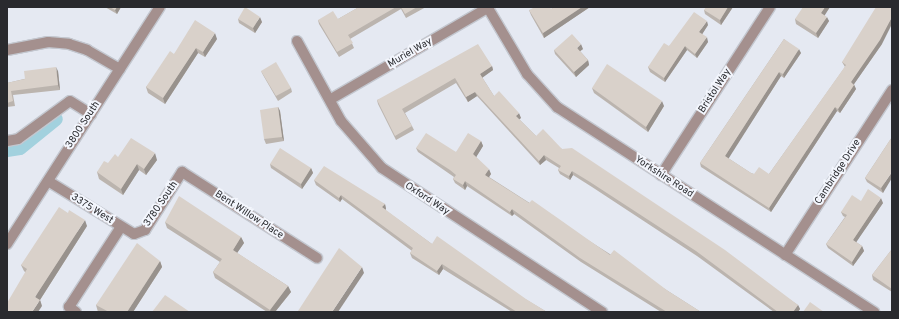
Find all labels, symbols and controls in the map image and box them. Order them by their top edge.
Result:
street label: Muriel Way [386,36,434,70]
street label: Bristol Way [696,67,734,115]
street label: 3800 South [63,99,103,151]
street label: Cambridge Drive [813,137,863,207]
street label: Yorkshire Road [633,154,695,200]
street label: 3780 South [142,179,180,229]
street label: Oxford Way [402,180,452,218]
street label: Bent Willow Place [212,188,286,242]
street label: 3375 West [69,191,115,227]

